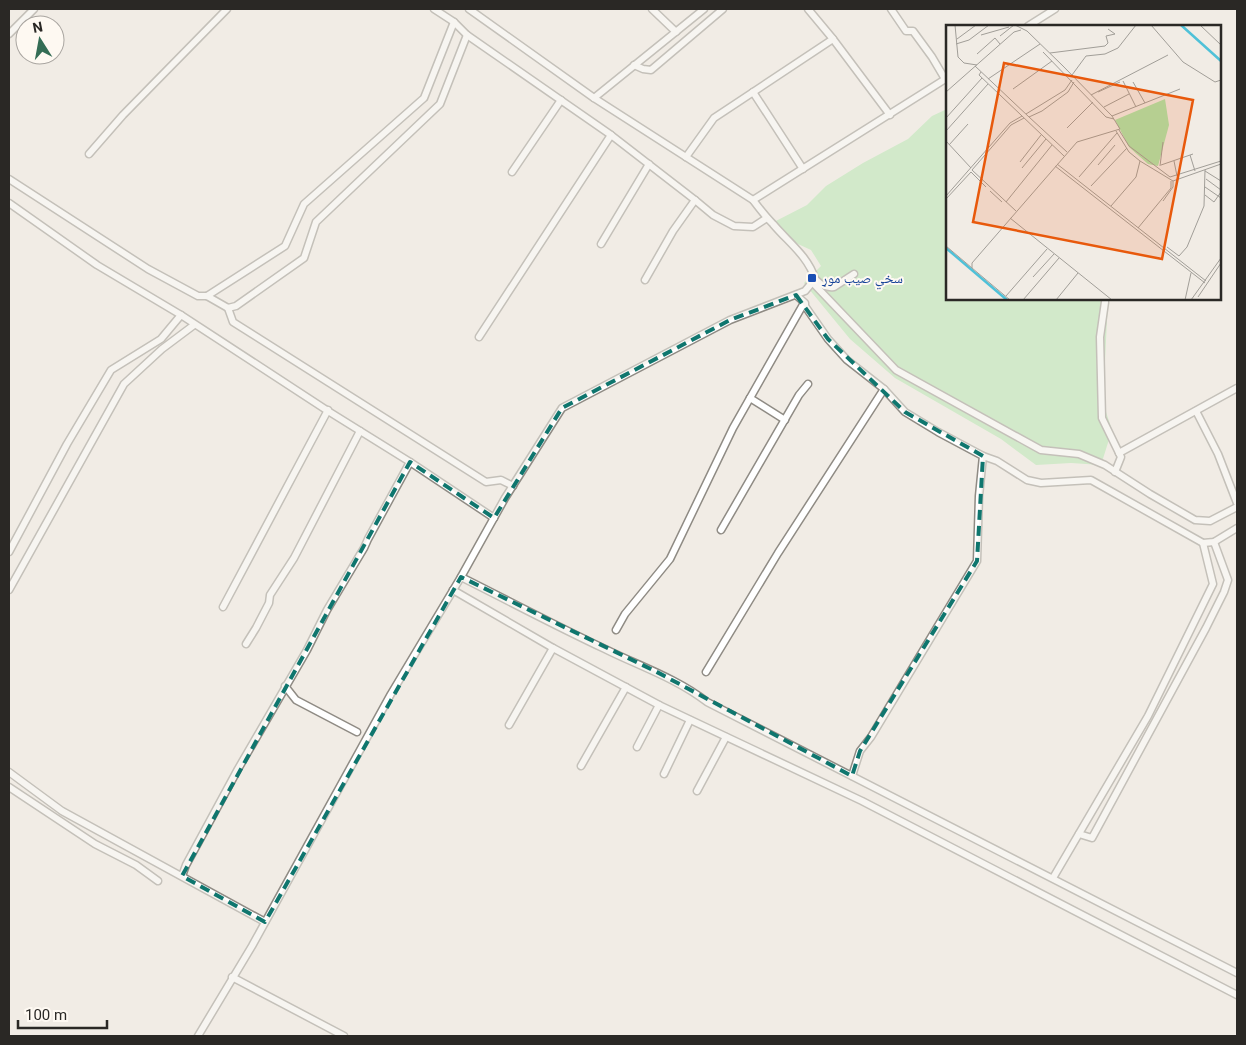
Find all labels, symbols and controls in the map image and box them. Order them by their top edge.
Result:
north arrow [15,15,65,65]
text: N [31,18,44,36]
inset map [946,25,1221,300]
place label: سخي صیب موړ [821,270,903,290]
marker: سخي صیب موړ [806,272,818,284]
scale bar [18,998,106,1030]
text: 100 m [25,1006,67,1024]

